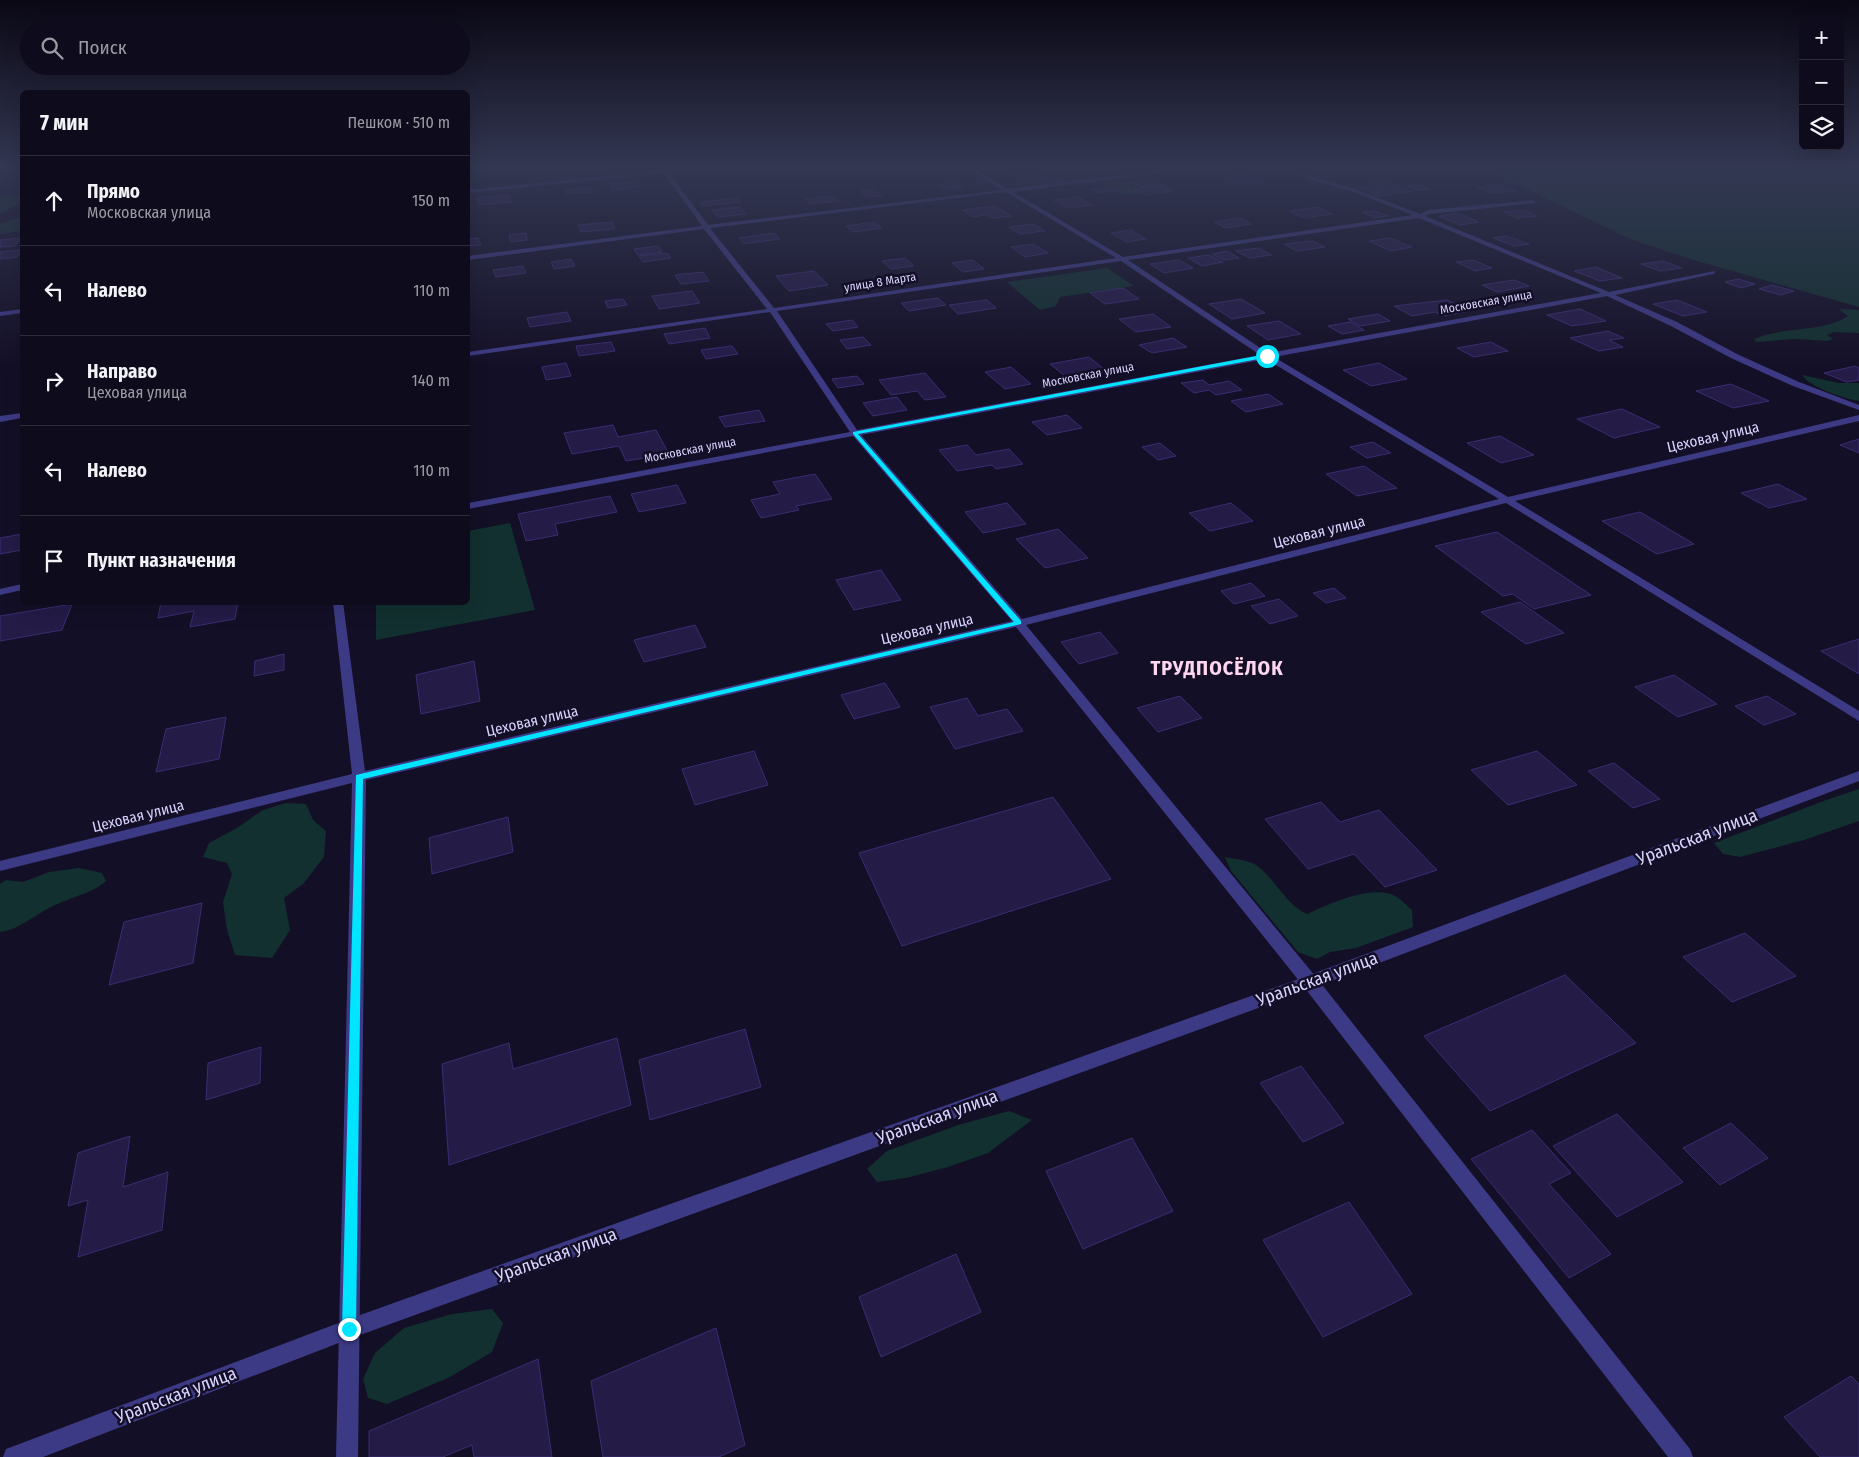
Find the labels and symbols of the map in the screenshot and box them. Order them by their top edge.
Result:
street label: улица 8 Марта [843,269,917,295]
street label: Московская улица [1439,287,1533,317]
route start [1256,345,1279,368]
street label: Московская улица [1041,359,1135,391]
street label: Цеховая улица [1665,418,1761,456]
street label: Московская улица [643,434,737,466]
street label: Цеховая улица [1271,512,1367,552]
street label: Цеховая улица [879,610,975,648]
district label: ТРУДПОСЁЛОК [1150,656,1284,680]
street label: Цеховая улица [484,702,580,740]
street label: Цеховая улица [90,796,186,836]
street label: Уральская улица [1633,804,1761,870]
street label: Уральская улица [1252,947,1381,1011]
street label: Уральская улица [872,1085,1001,1149]
street label: Уральская улица [491,1223,620,1287]
route end [338,1318,361,1341]
street label: Уральская улица [112,1362,240,1428]

